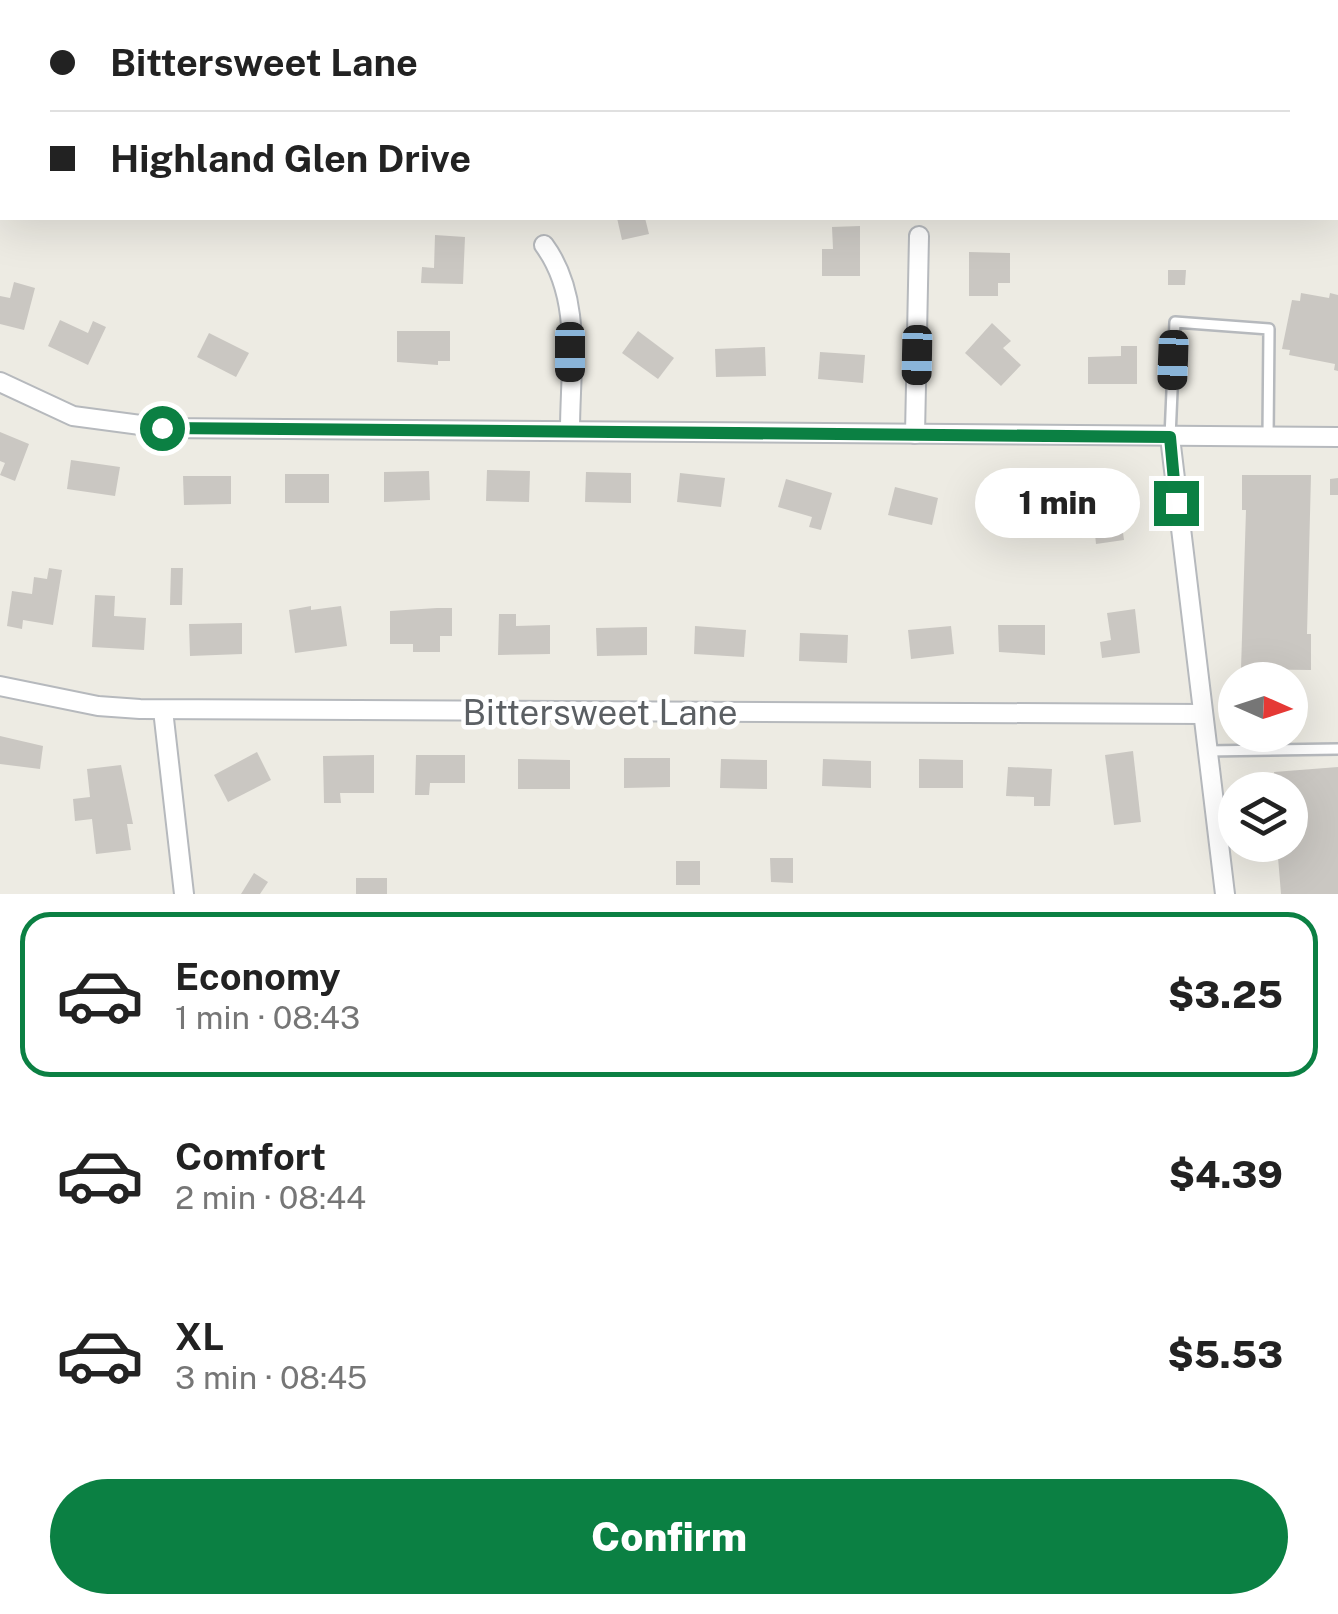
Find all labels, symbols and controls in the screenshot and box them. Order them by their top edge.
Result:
text: Bittersweet Lane [110,40,418,85]
text: Highland Glen Drive [110,136,471,181]
car [555,322,585,382]
car [901,325,933,385]
car [1157,329,1189,391]
route start [140,406,185,451]
callout: 1 min [976,468,1141,538]
route end [1154,481,1199,526]
text: 1 min [1018,484,1097,521]
north arrow [1218,662,1308,752]
map controls [1218,662,1308,862]
street label: Bittersweet Lane [462,692,738,733]
button: layers [1218,772,1308,862]
icon: car [55,950,145,1040]
text: Economy [175,954,341,999]
text: $3.25 [1168,972,1283,1017]
text: 1 min · 08:43 [175,999,360,1036]
icon: car [55,1130,145,1220]
text: Comfort [175,1134,326,1179]
text: $4.39 [1169,1152,1283,1197]
text: 2 min · 08:44 [175,1179,366,1216]
icon: car [55,1310,145,1400]
text: XL [175,1314,224,1359]
text: $5.53 [1167,1332,1283,1377]
text: 3 min · 08:45 [175,1359,367,1396]
button: Confirm [50,1479,1288,1594]

